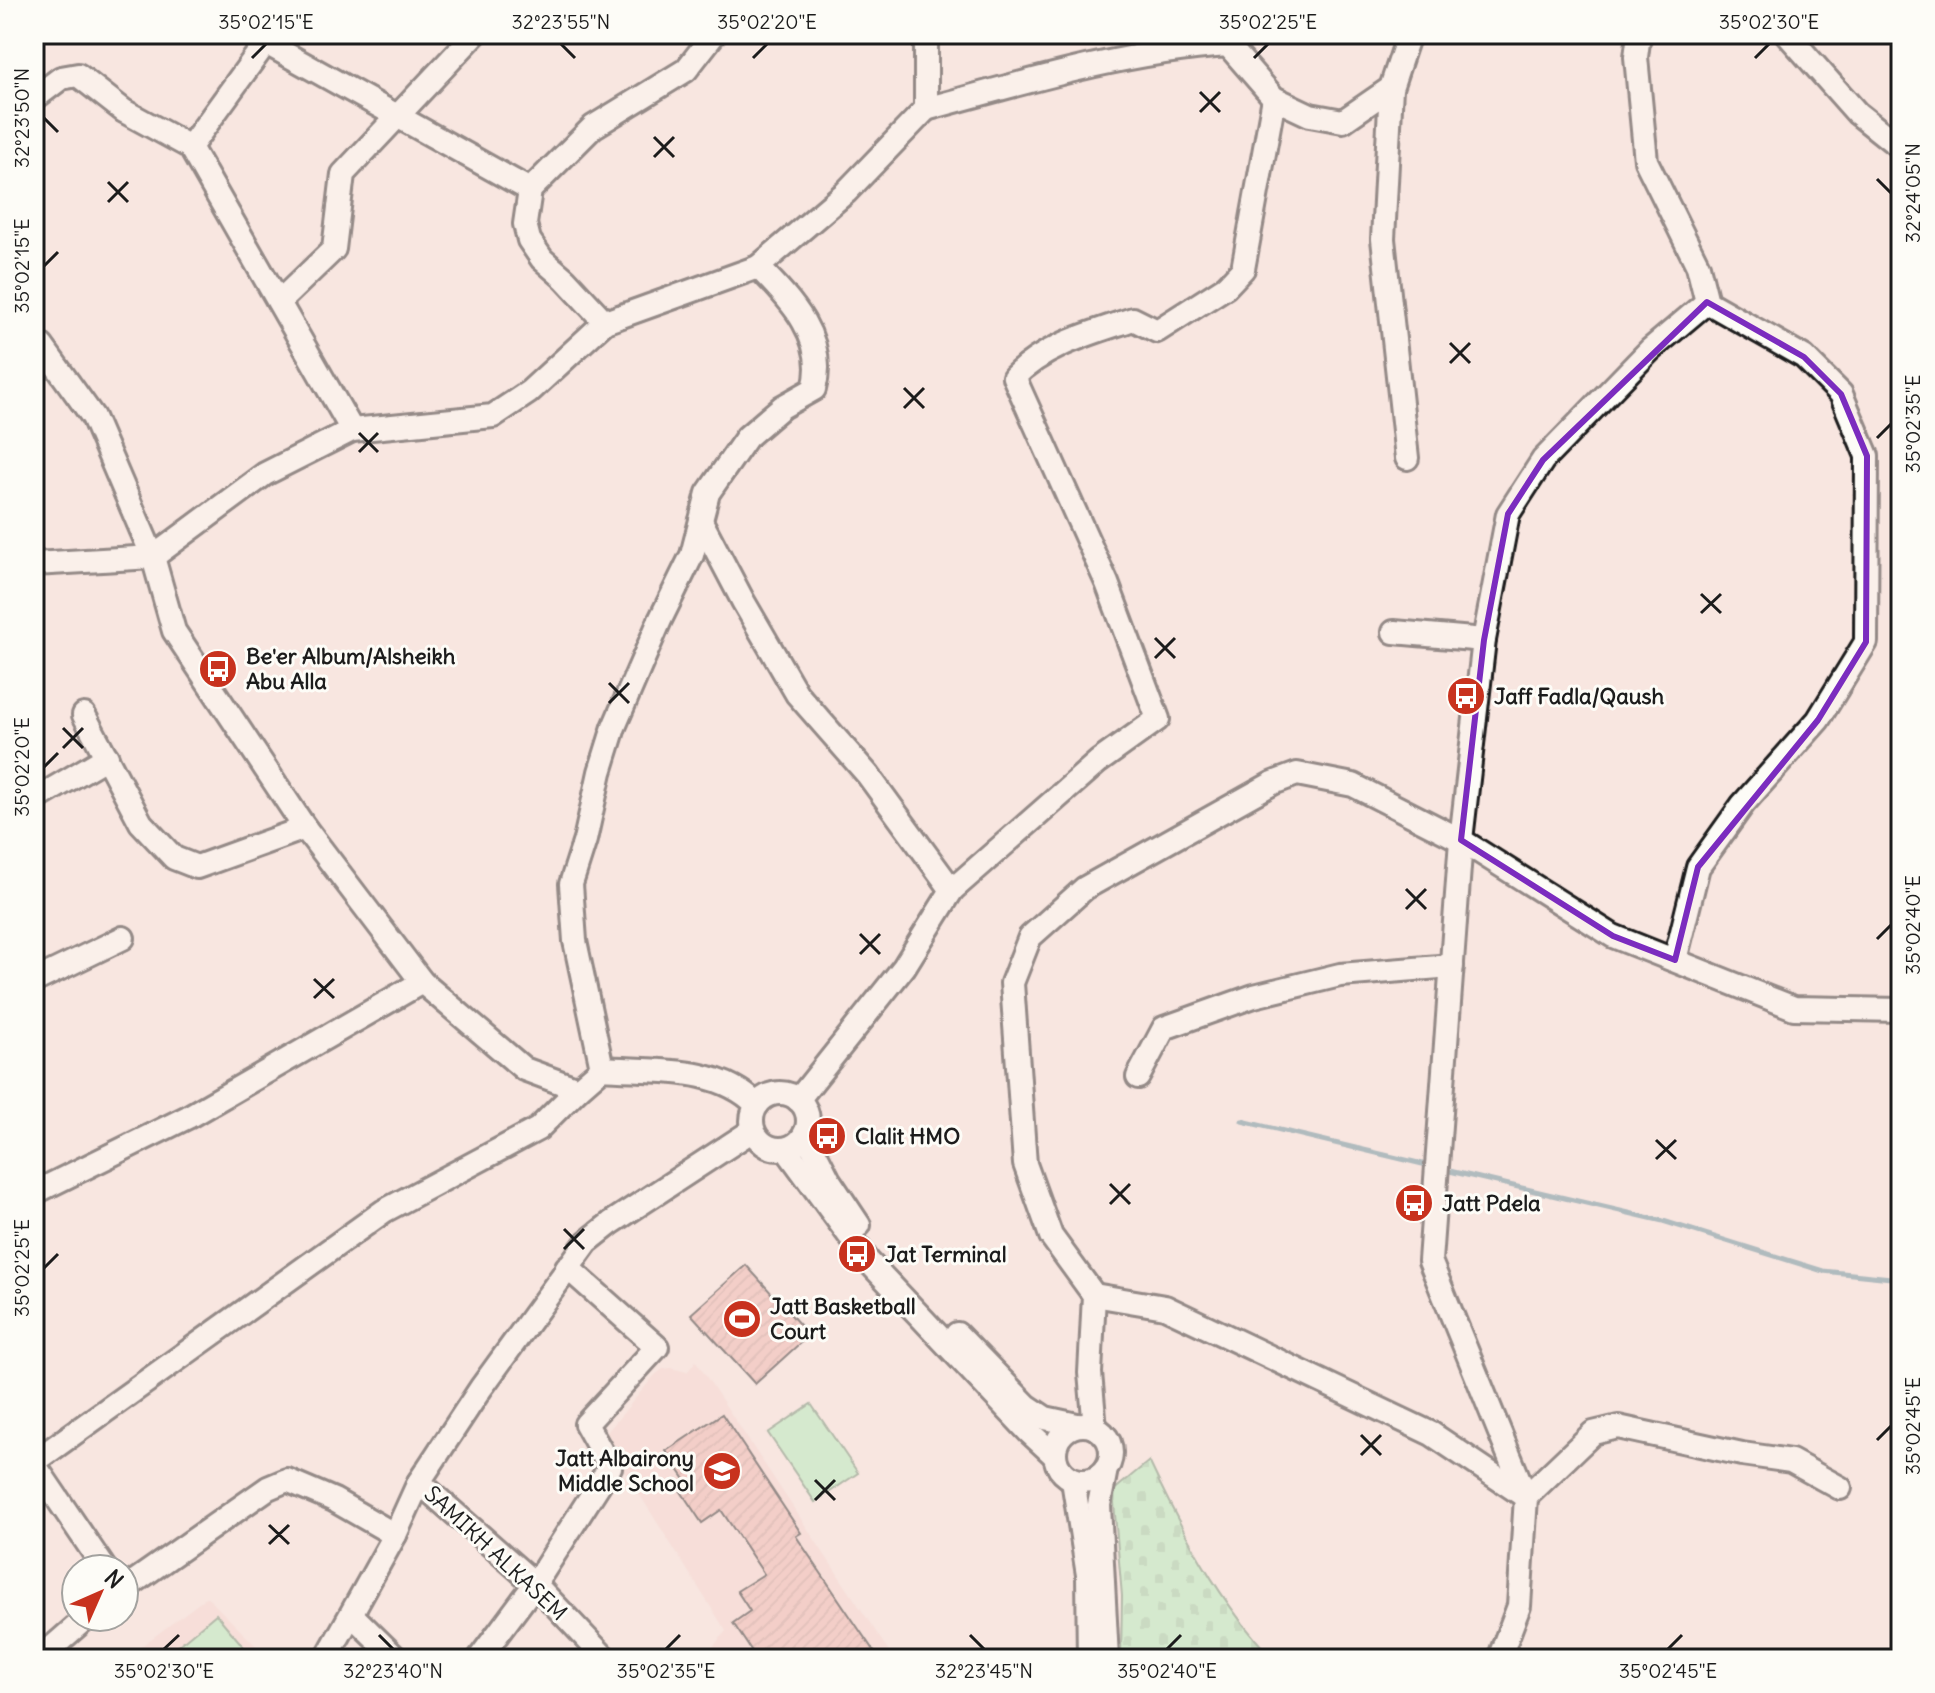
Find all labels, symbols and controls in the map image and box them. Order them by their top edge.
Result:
text: 35°02'15"E [218,9,314,34]
text: 32°23'55"N [512,9,610,34]
text: 35°02'20"E [717,9,817,34]
text: 35°02'25"E [1219,9,1317,34]
text: 35°02'30"E [1719,9,1819,34]
text: 32°23'50"N [9,68,34,168]
text: 32°24'05"N [1900,143,1925,243]
text: 35°02'15"E [9,218,34,314]
text: 35°02'35"E [1900,375,1925,473]
place label: Be'er Album/Alsheikh Abu Alla [246,642,456,695]
bus stop icon: Be'er Album/Alsheikh Abu Alla [197,648,239,690]
bus stop icon: Jaff Fadla/Qaush [1445,675,1487,717]
place label: Jaff Fadla/Qaush [1494,682,1665,710]
text: 35°02'20"E [9,717,34,817]
text: 35°02'40"E [1900,875,1925,975]
bus stop icon: Clalit HMO [806,1115,848,1157]
place label: Clalit HMO [855,1122,960,1150]
bus stop icon: Jatt Pdela [1393,1182,1435,1224]
place label: Jatt Pdela [1442,1189,1541,1217]
text: 35°02'25"E [9,1219,34,1317]
bus stop icon: Jat Terminal [836,1233,878,1275]
place label: Jat Terminal [885,1240,1007,1268]
place label: Jatt Basketball Court [770,1292,916,1345]
sports icon: Jatt Basketball Court [721,1298,763,1340]
text: 35°02'45"E [1900,1377,1925,1475]
place label: Jatt Albairony Middle School [555,1444,694,1497]
school or university icon: Jatt Albairony Middle School [701,1450,743,1492]
street label: SAMIKH ALKASEM [419,1480,573,1626]
north arrow [60,1553,140,1633]
text: N [99,1564,129,1594]
text: 35°02'30"E [114,1658,214,1683]
text: 32°23'40"N [343,1658,443,1683]
text: 35°02'35"E [617,1658,715,1683]
text: 32°23'45"N [935,1658,1033,1683]
text: 35°02'40"E [1117,1658,1217,1683]
text: 35°02'45"E [1619,1658,1717,1683]

